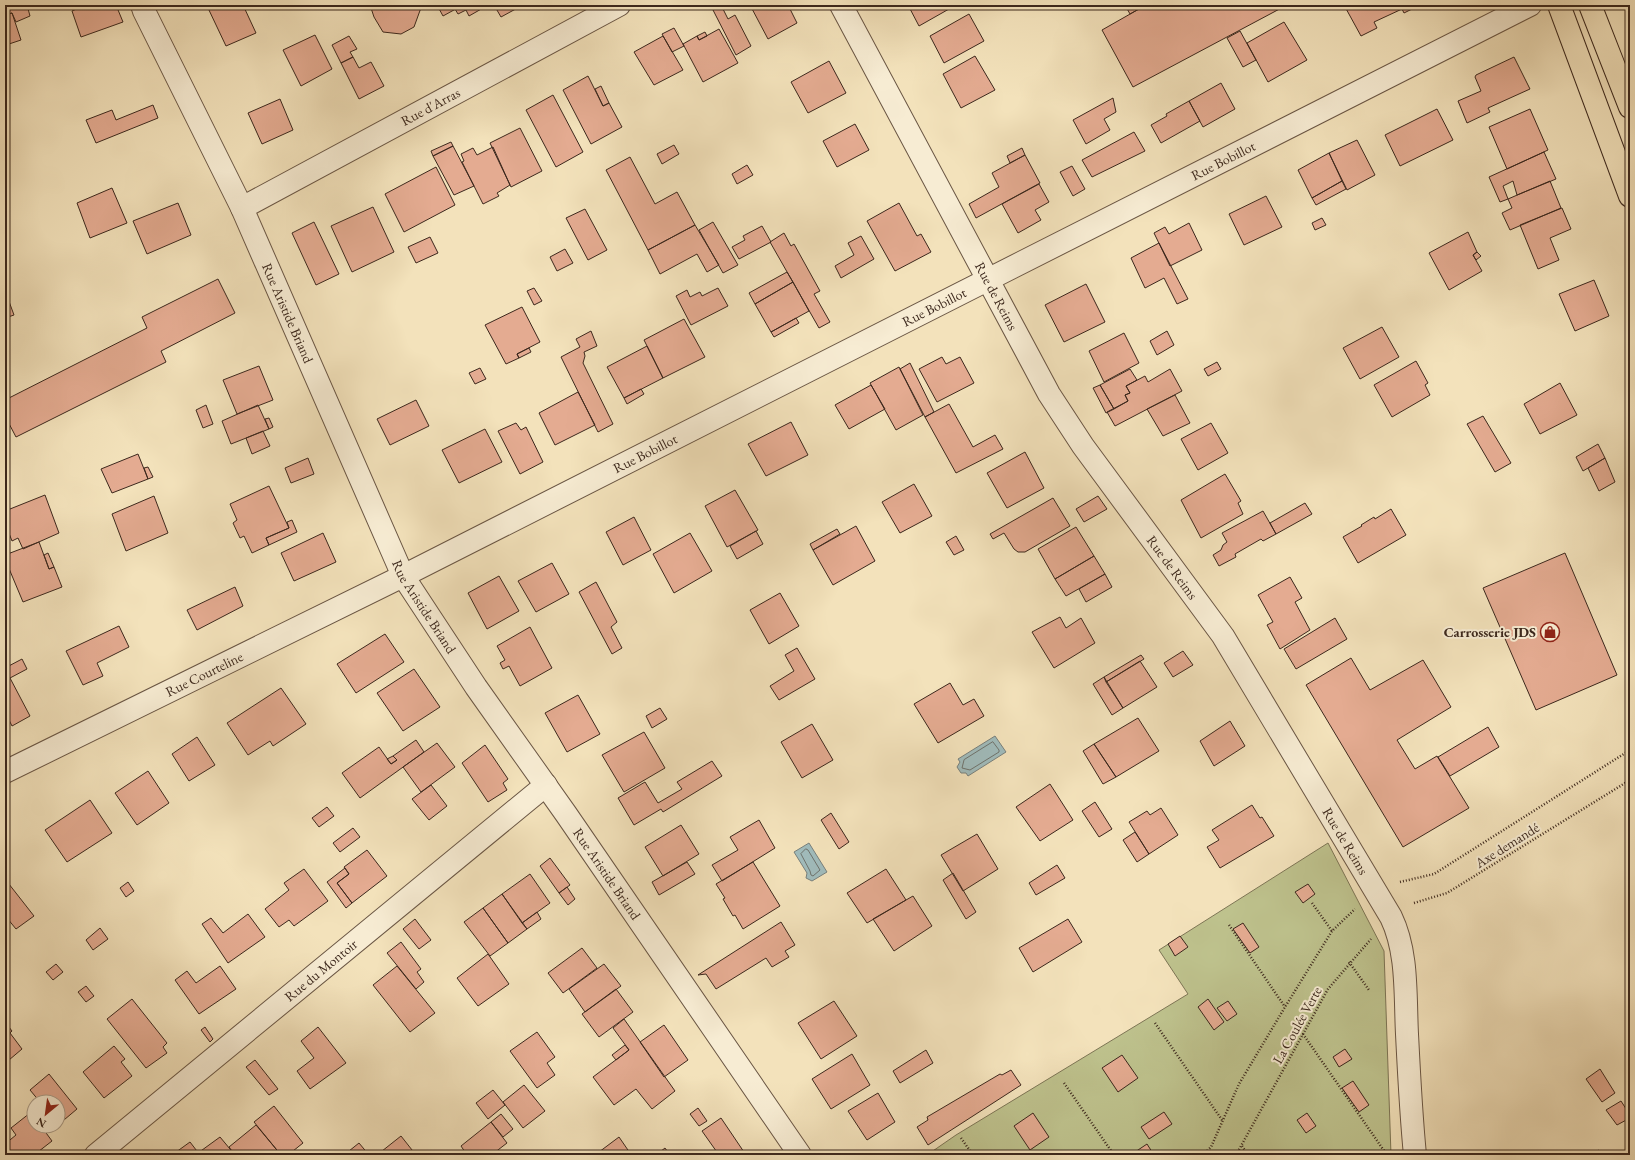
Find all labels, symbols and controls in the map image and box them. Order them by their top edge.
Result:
street label: Rue d'Arras [398,83,464,130]
street label: Rue Bobillot [1188,136,1259,184]
street label: Rue de Reims [971,259,1023,334]
street label: Rue Aristide Briand [258,260,318,367]
street label: Rue Bobillot [899,283,970,331]
street label: Rue Bobillot [610,429,681,477]
street label: Rue de Reims [1143,532,1202,603]
street label: Rue Aristide Briand [388,557,461,658]
shop icon: Carrosserie JDS [1539,621,1561,643]
place label: Carrosserie JDS [1444,623,1536,641]
street label: Rue Courteline [162,647,246,701]
street label: Rue de Reims [1318,804,1373,878]
street label: Axe demandé [1471,818,1543,872]
street label: Rue Aristide Briand [569,824,645,924]
street label: Rue du Montoir [281,935,361,1005]
street label: La Coulée Verte [1268,983,1326,1067]
north arrow [26,1094,66,1134]
text: N [34,1114,48,1131]

